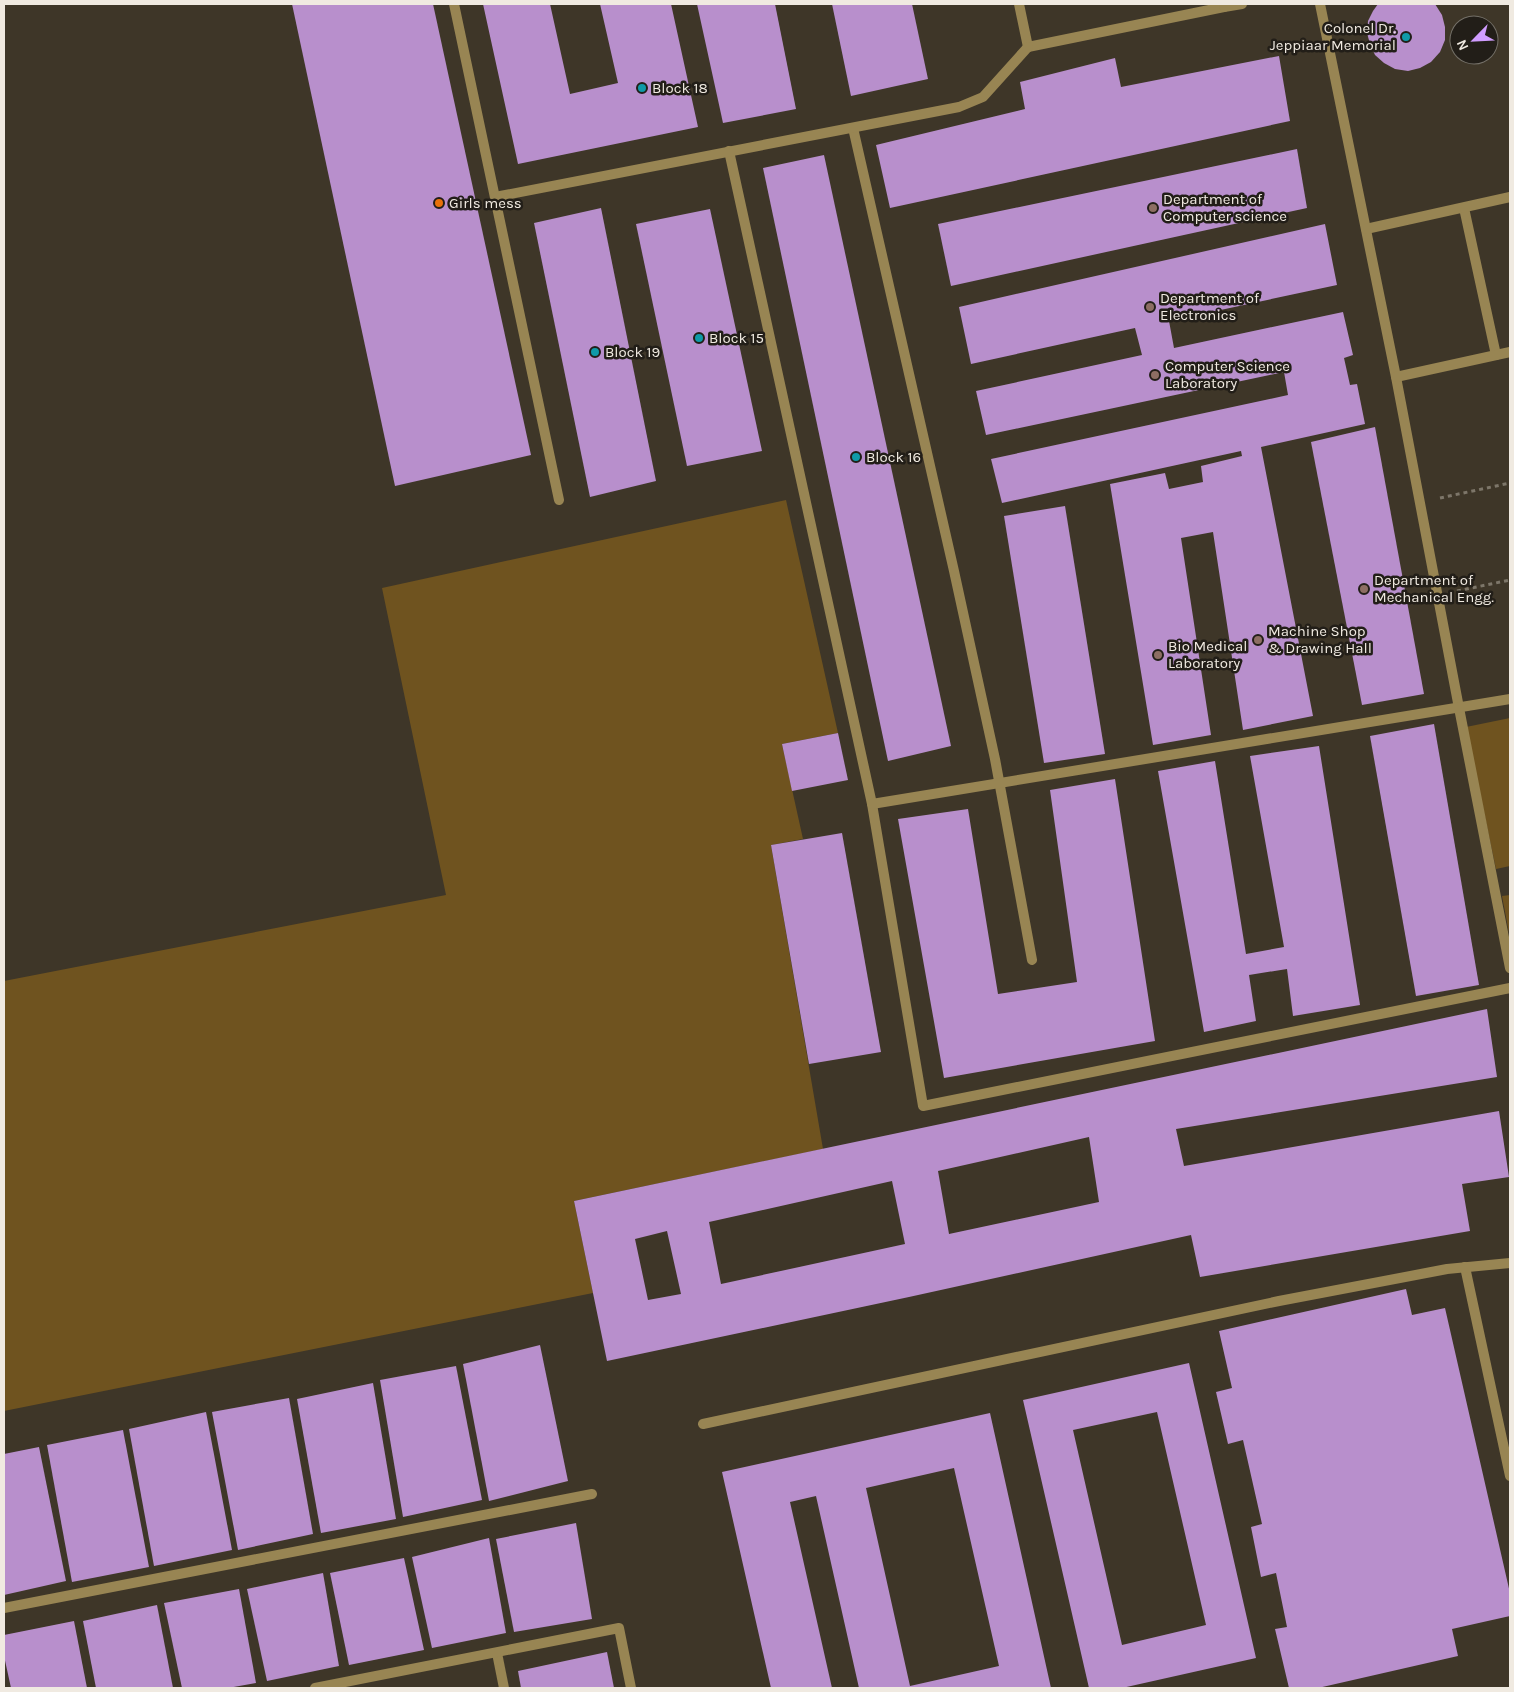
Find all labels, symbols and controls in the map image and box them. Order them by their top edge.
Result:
north arrow [1449,15,1499,65]
place label: Colonel Dr. Jeppiaar Memorial [1270,19,1396,54]
marker: Colonel Dr. Jeppiaar Memorial [1400,31,1412,43]
text: N [1453,37,1472,53]
place label: Block 18 [652,79,708,97]
marker: Block 18 [636,82,648,94]
place label: Department of Computer science [1163,190,1287,225]
place label: Girls mess [449,194,522,212]
marker: Girls mess [433,197,445,209]
marker: Department of Computer science [1147,202,1159,214]
place label: Department of Electronics [1160,289,1260,324]
marker: Department of Electronics [1144,301,1156,313]
place label: Block 15 [709,329,764,347]
marker: Block 15 [693,332,705,344]
place label: Block 19 [605,343,660,361]
marker: Block 19 [589,346,601,358]
place label: Computer Science Laboratory [1165,357,1290,392]
marker: Computer Science Laboratory [1149,369,1161,381]
place label: Block 16 [866,448,921,466]
marker: Block 16 [850,451,862,463]
place label: Department of Mechanical Engg. [1374,571,1494,606]
marker: Department of Mechanical Engg. [1358,583,1370,595]
place label: Machine Shop & Drawing Hall [1268,622,1372,657]
marker: Machine Shop & Drawing Hall [1252,634,1264,646]
place label: Bio Medical Laboratory [1168,637,1248,672]
marker: Bio Medical Laboratory [1152,649,1164,661]

